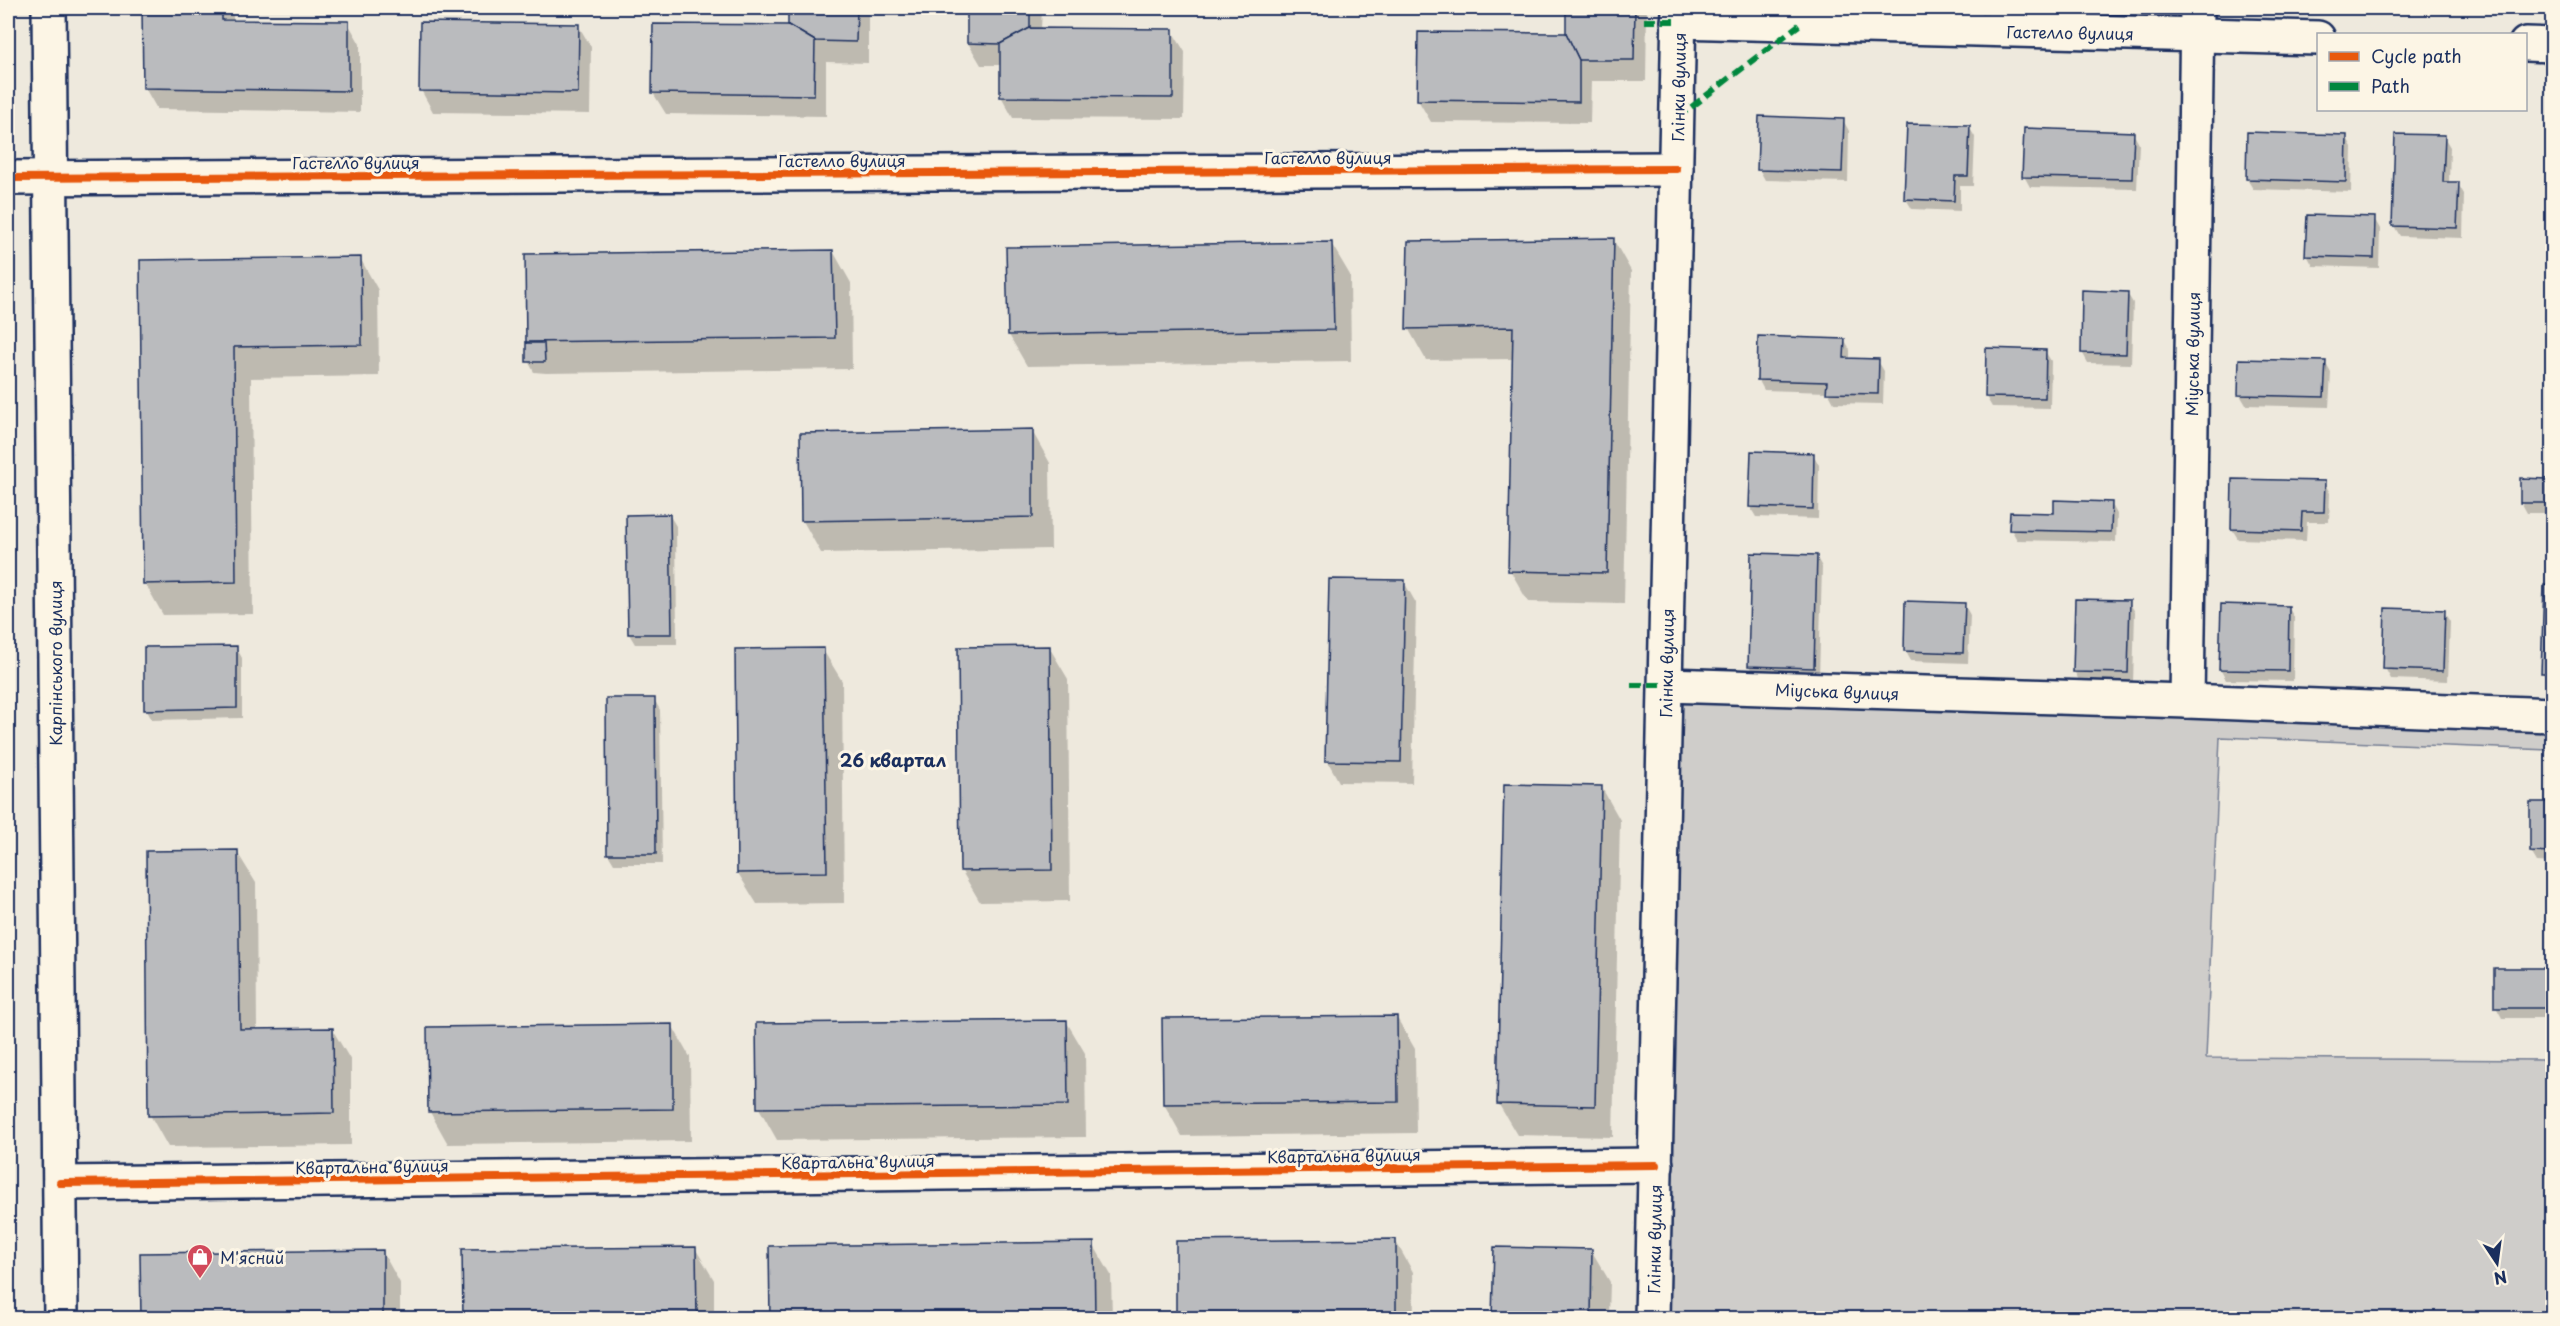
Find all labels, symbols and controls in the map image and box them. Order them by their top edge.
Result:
street label: Гастелло вулиця [2006,19,2134,45]
street label: Глінки вулиця [1665,32,1691,142]
legend [2317,33,2527,111]
text: Cycle path [2371,42,2462,69]
text: Path [2371,72,2410,99]
street label: Гастелло вулиця [1264,145,1392,169]
street label: Гастелло вулиця [778,148,906,172]
street label: Гастелло вулиця [292,150,420,174]
street label: Міуська вулиця [2179,292,2205,416]
street label: Карпінського вулиця [43,580,67,746]
street label: Глінки вулиця [1653,608,1679,718]
street label: Міуська вулиця [1774,677,1900,705]
district label: 26 квартал [840,746,946,773]
street label: Квартальна вулиця [1267,1142,1421,1168]
street label: Квартальна вулиця [781,1148,935,1174]
street label: Квартальна вулиця [295,1153,449,1179]
street label: Глінки вулиця [1641,1184,1667,1294]
north arrow [2467,1233,2527,1293]
shop icon: М'ясний [185,1242,215,1280]
place label: М'ясний [220,1245,284,1269]
text: N [2492,1265,2509,1292]

